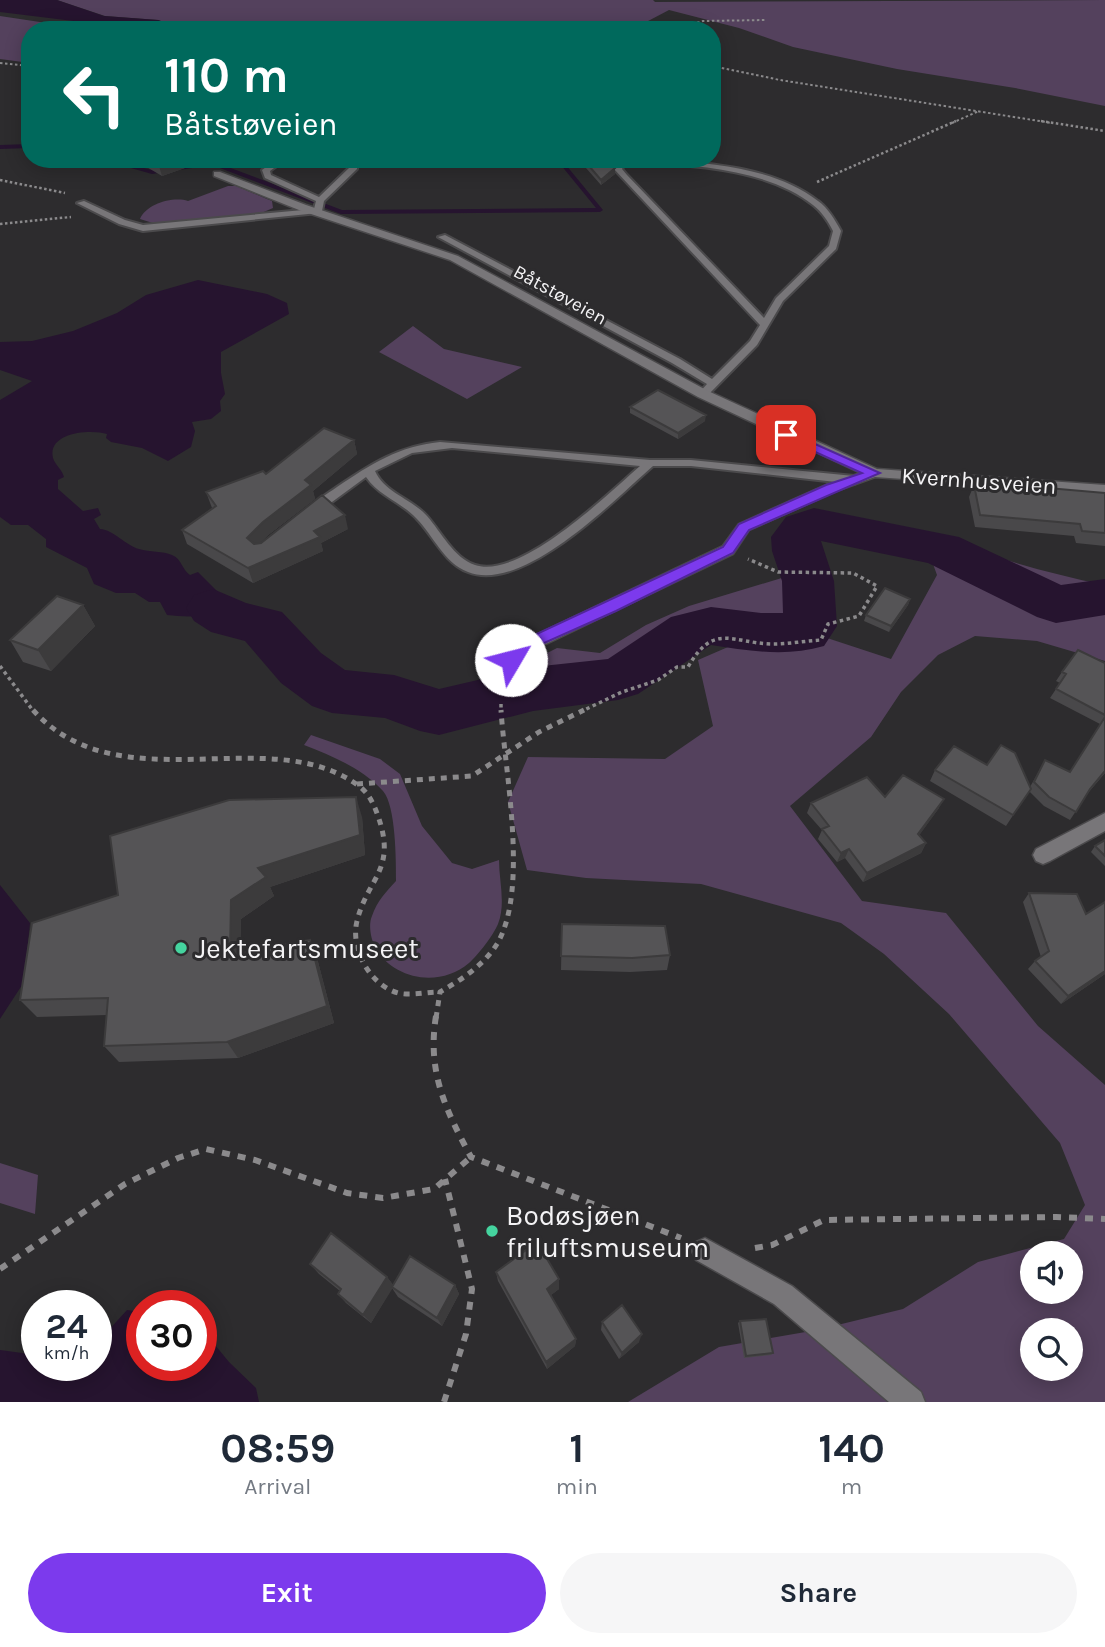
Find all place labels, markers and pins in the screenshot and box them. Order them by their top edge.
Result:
pin [756,405,816,465]
place label: Jektefartsmuseet [195,932,419,965]
marker: Jektefartsmuseet [173,940,189,956]
place label: Bodøsjøen friluftsmuseum [506,1199,709,1264]
marker: Bodøsjøen friluftsmuseum [484,1223,500,1239]

